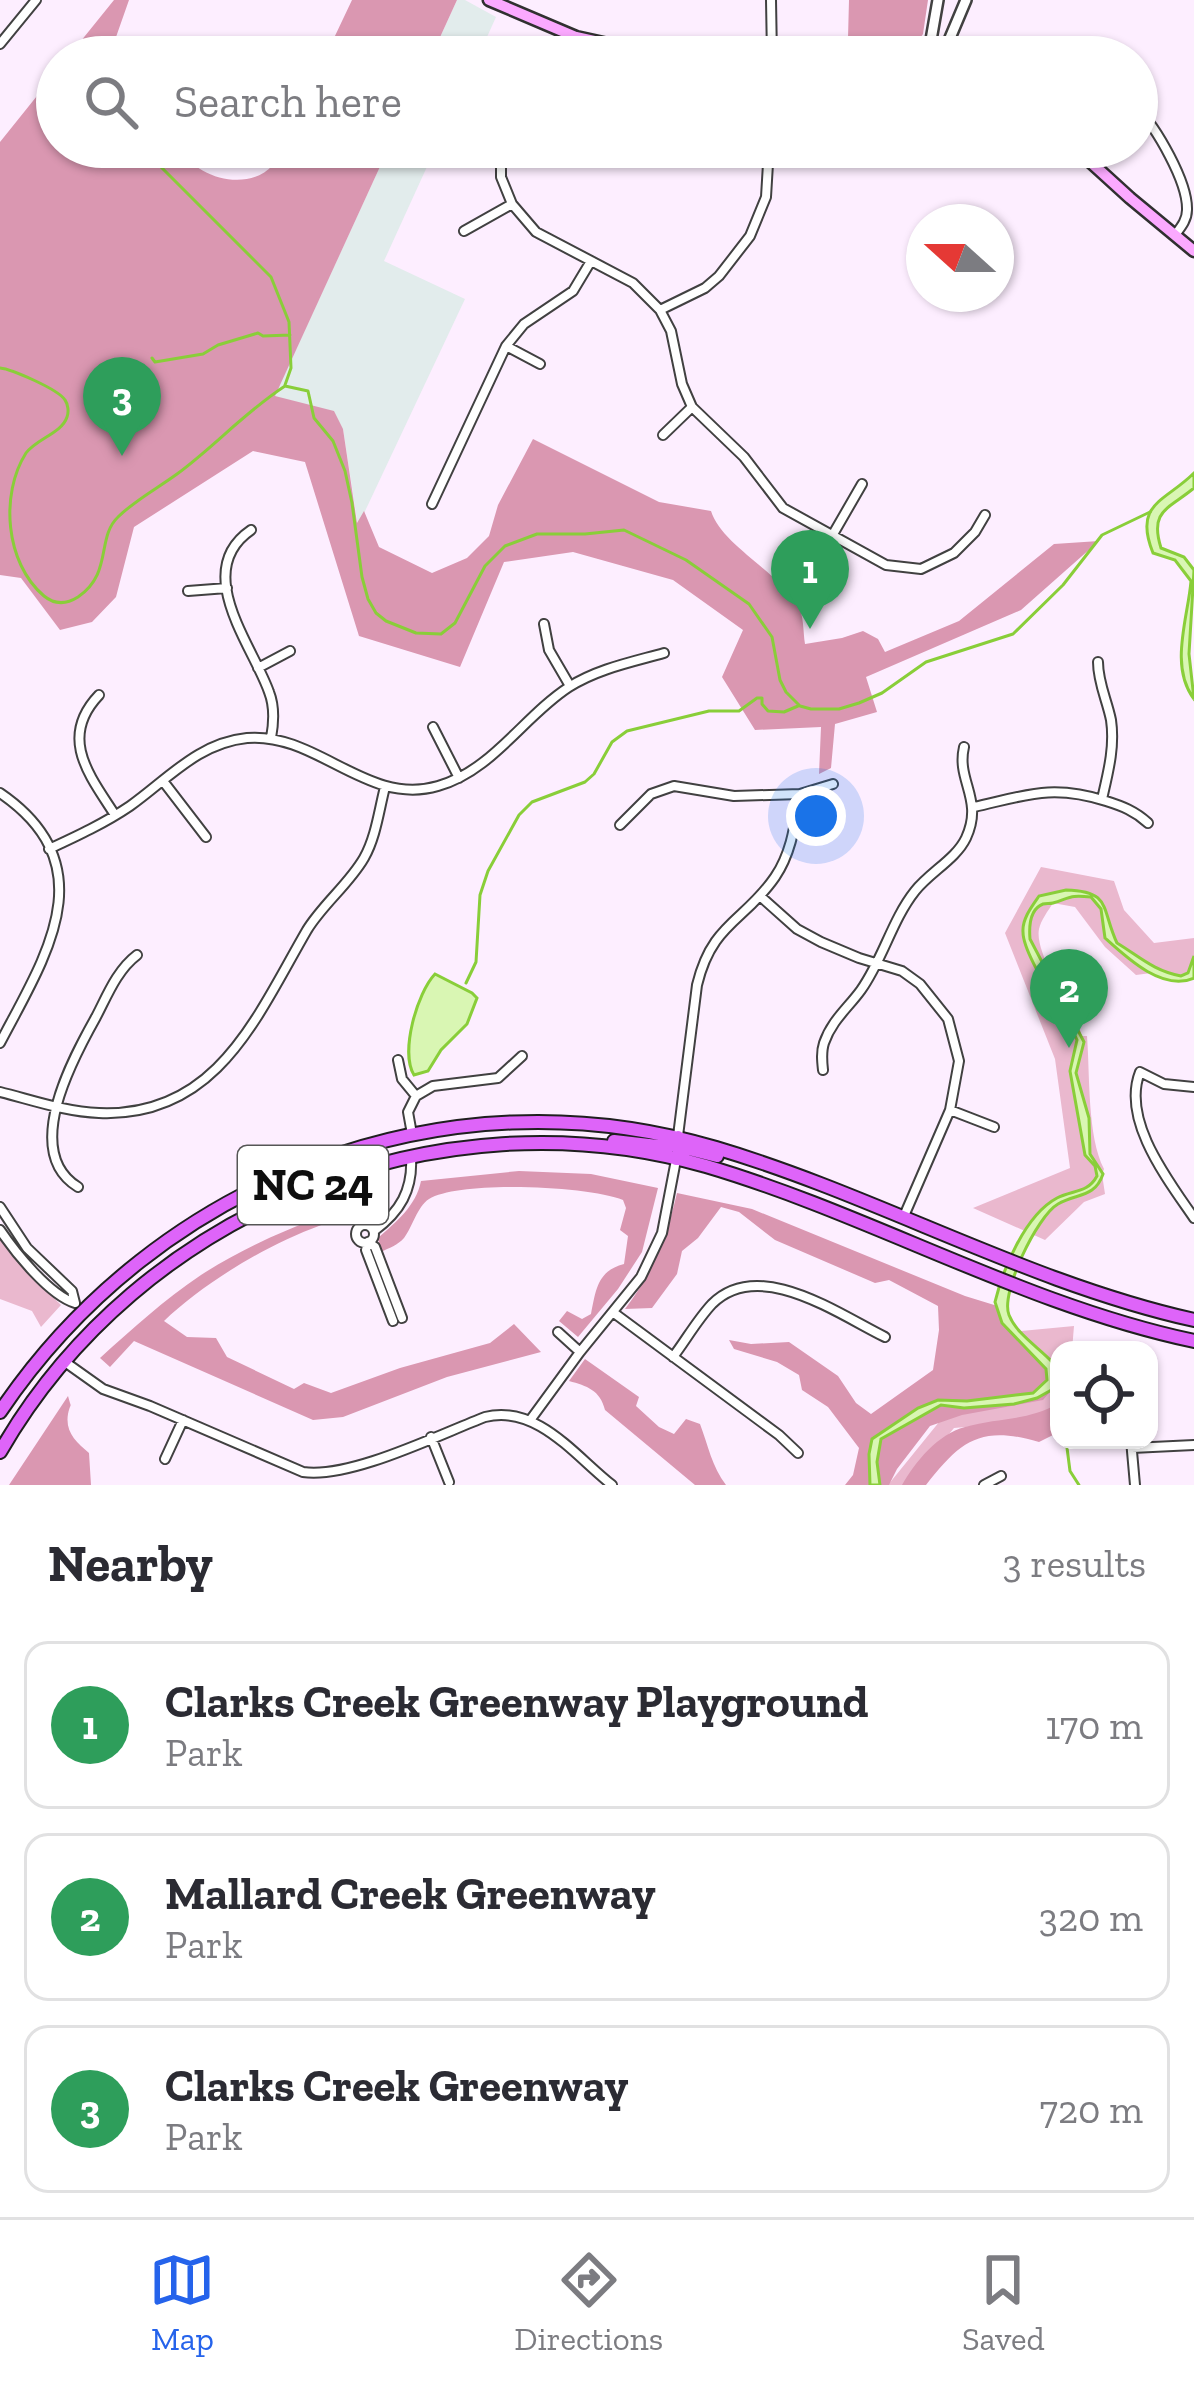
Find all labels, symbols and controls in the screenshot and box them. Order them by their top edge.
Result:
search box [36,36,1158,168]
icon: search [78,69,144,135]
text: Search here [174,75,402,129]
north arrow [906,204,1014,312]
pin: 3 [83,357,161,456]
pin: 1 [771,530,849,629]
your location [786,786,846,846]
pin: 2 [1030,949,1108,1048]
road number: NC 24 [238,1146,388,1224]
map controls [1050,1341,1158,1449]
button: locate [1050,1341,1158,1449]
text: Nearby [48,1533,213,1594]
text: 3 results [1002,1540,1146,1587]
text: Clarks Creek Greenway Playground [165,1675,868,1729]
text: 1 [82,1702,98,1749]
text: 170 m [1045,1702,1143,1749]
text: Park [165,1729,242,1776]
text: Mallard Creek Greenway [165,1867,656,1921]
text: 2 [80,1894,100,1941]
text: 320 m [1039,1894,1143,1941]
text: Park [165,1921,242,1968]
text: Clarks Creek Greenway [165,2059,628,2113]
text: 3 [80,2086,100,2133]
text: 720 m [1040,2086,1143,2133]
text: Park [165,2113,242,2160]
tab: Map [149,2247,215,2358]
tab: Directions [514,2247,663,2358]
tab: Saved [962,2247,1045,2358]

